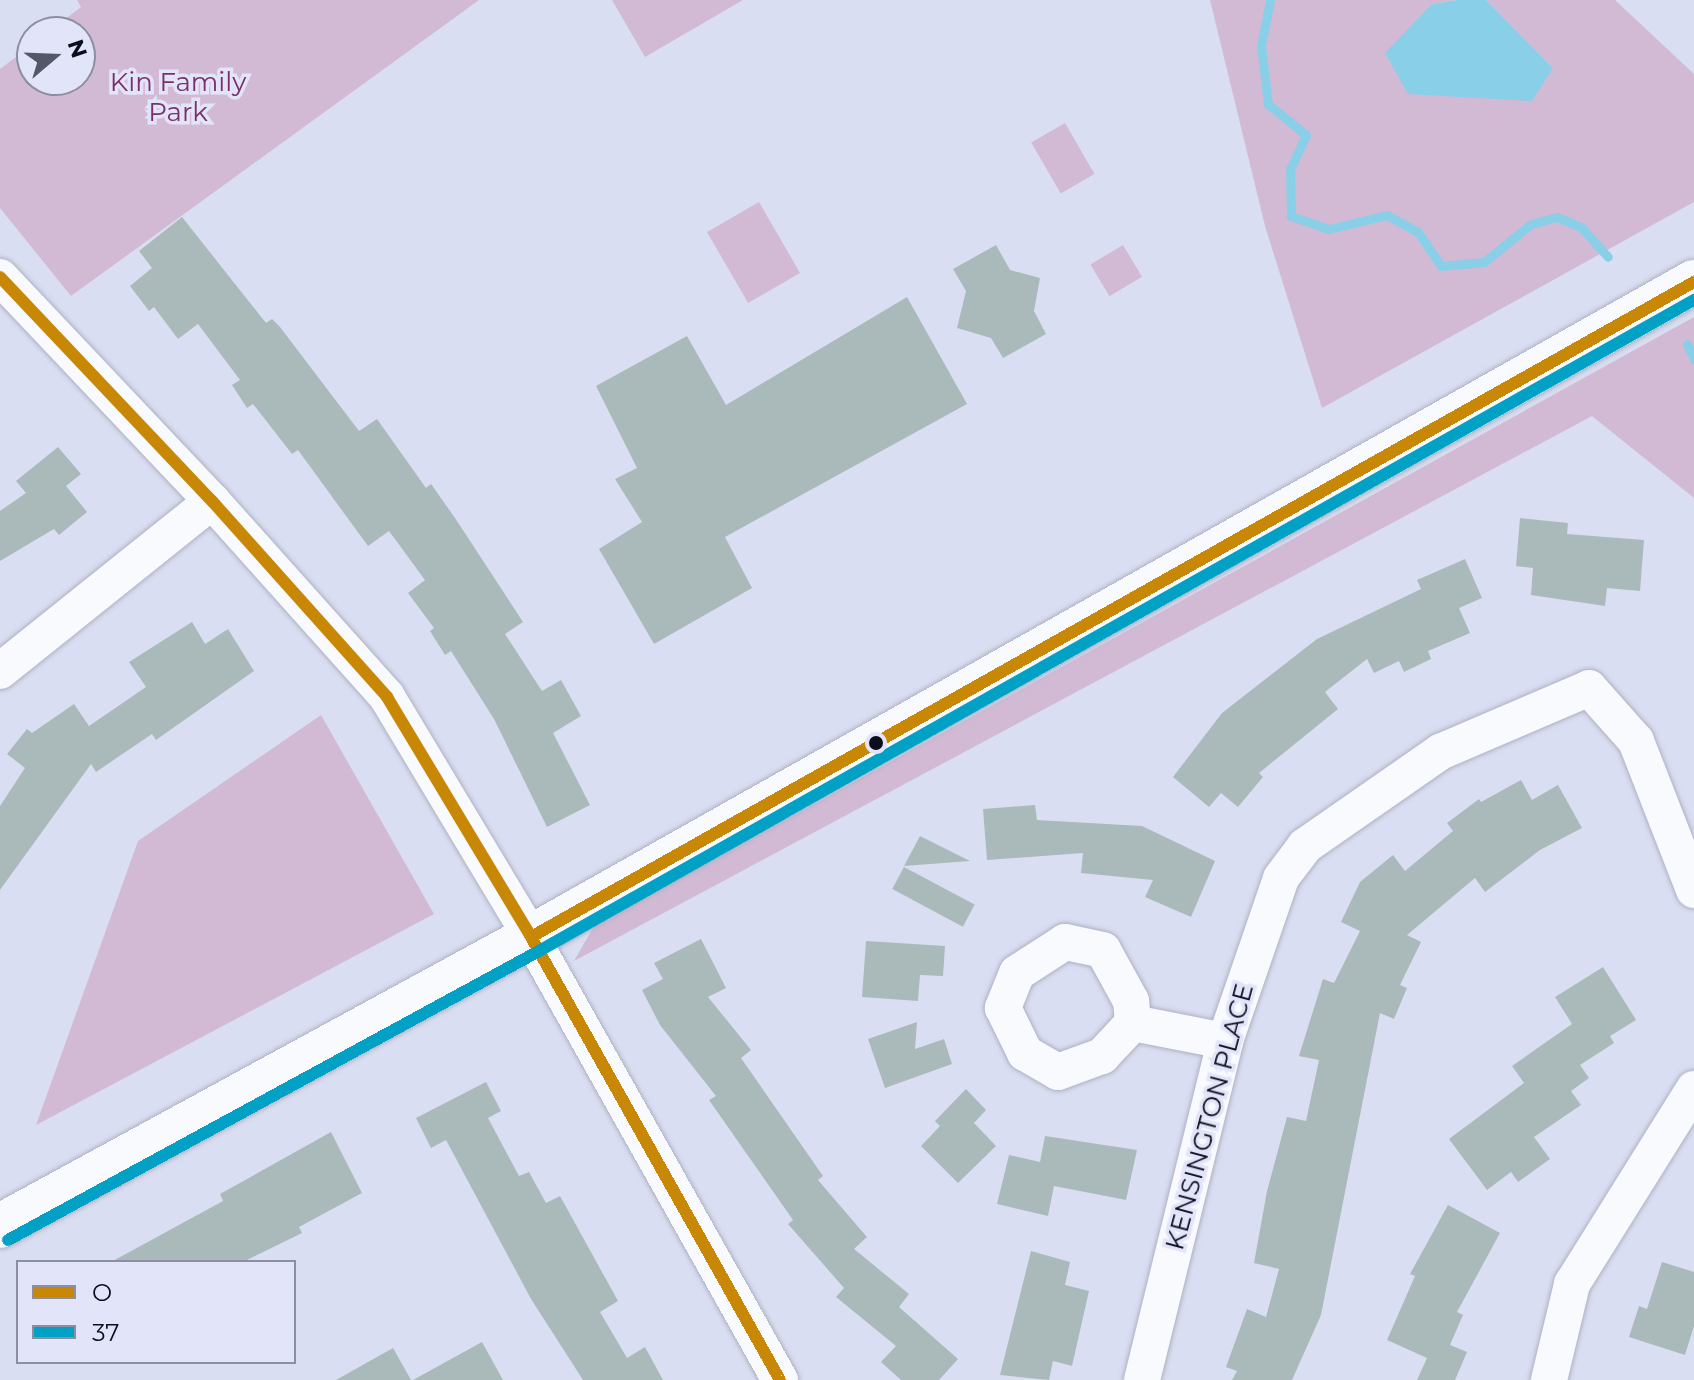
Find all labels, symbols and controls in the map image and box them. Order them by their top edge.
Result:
north arrow [16,16,96,96]
text: N [62,36,93,61]
park label: Kin Family Park [110,67,246,128]
unlabelled marker [868,735,884,751]
street label: KENSINGTON PLACE [1159,980,1261,1254]
legend [16,1260,296,1364]
text: O [92,1278,112,1307]
text: 37 [92,1318,119,1347]

